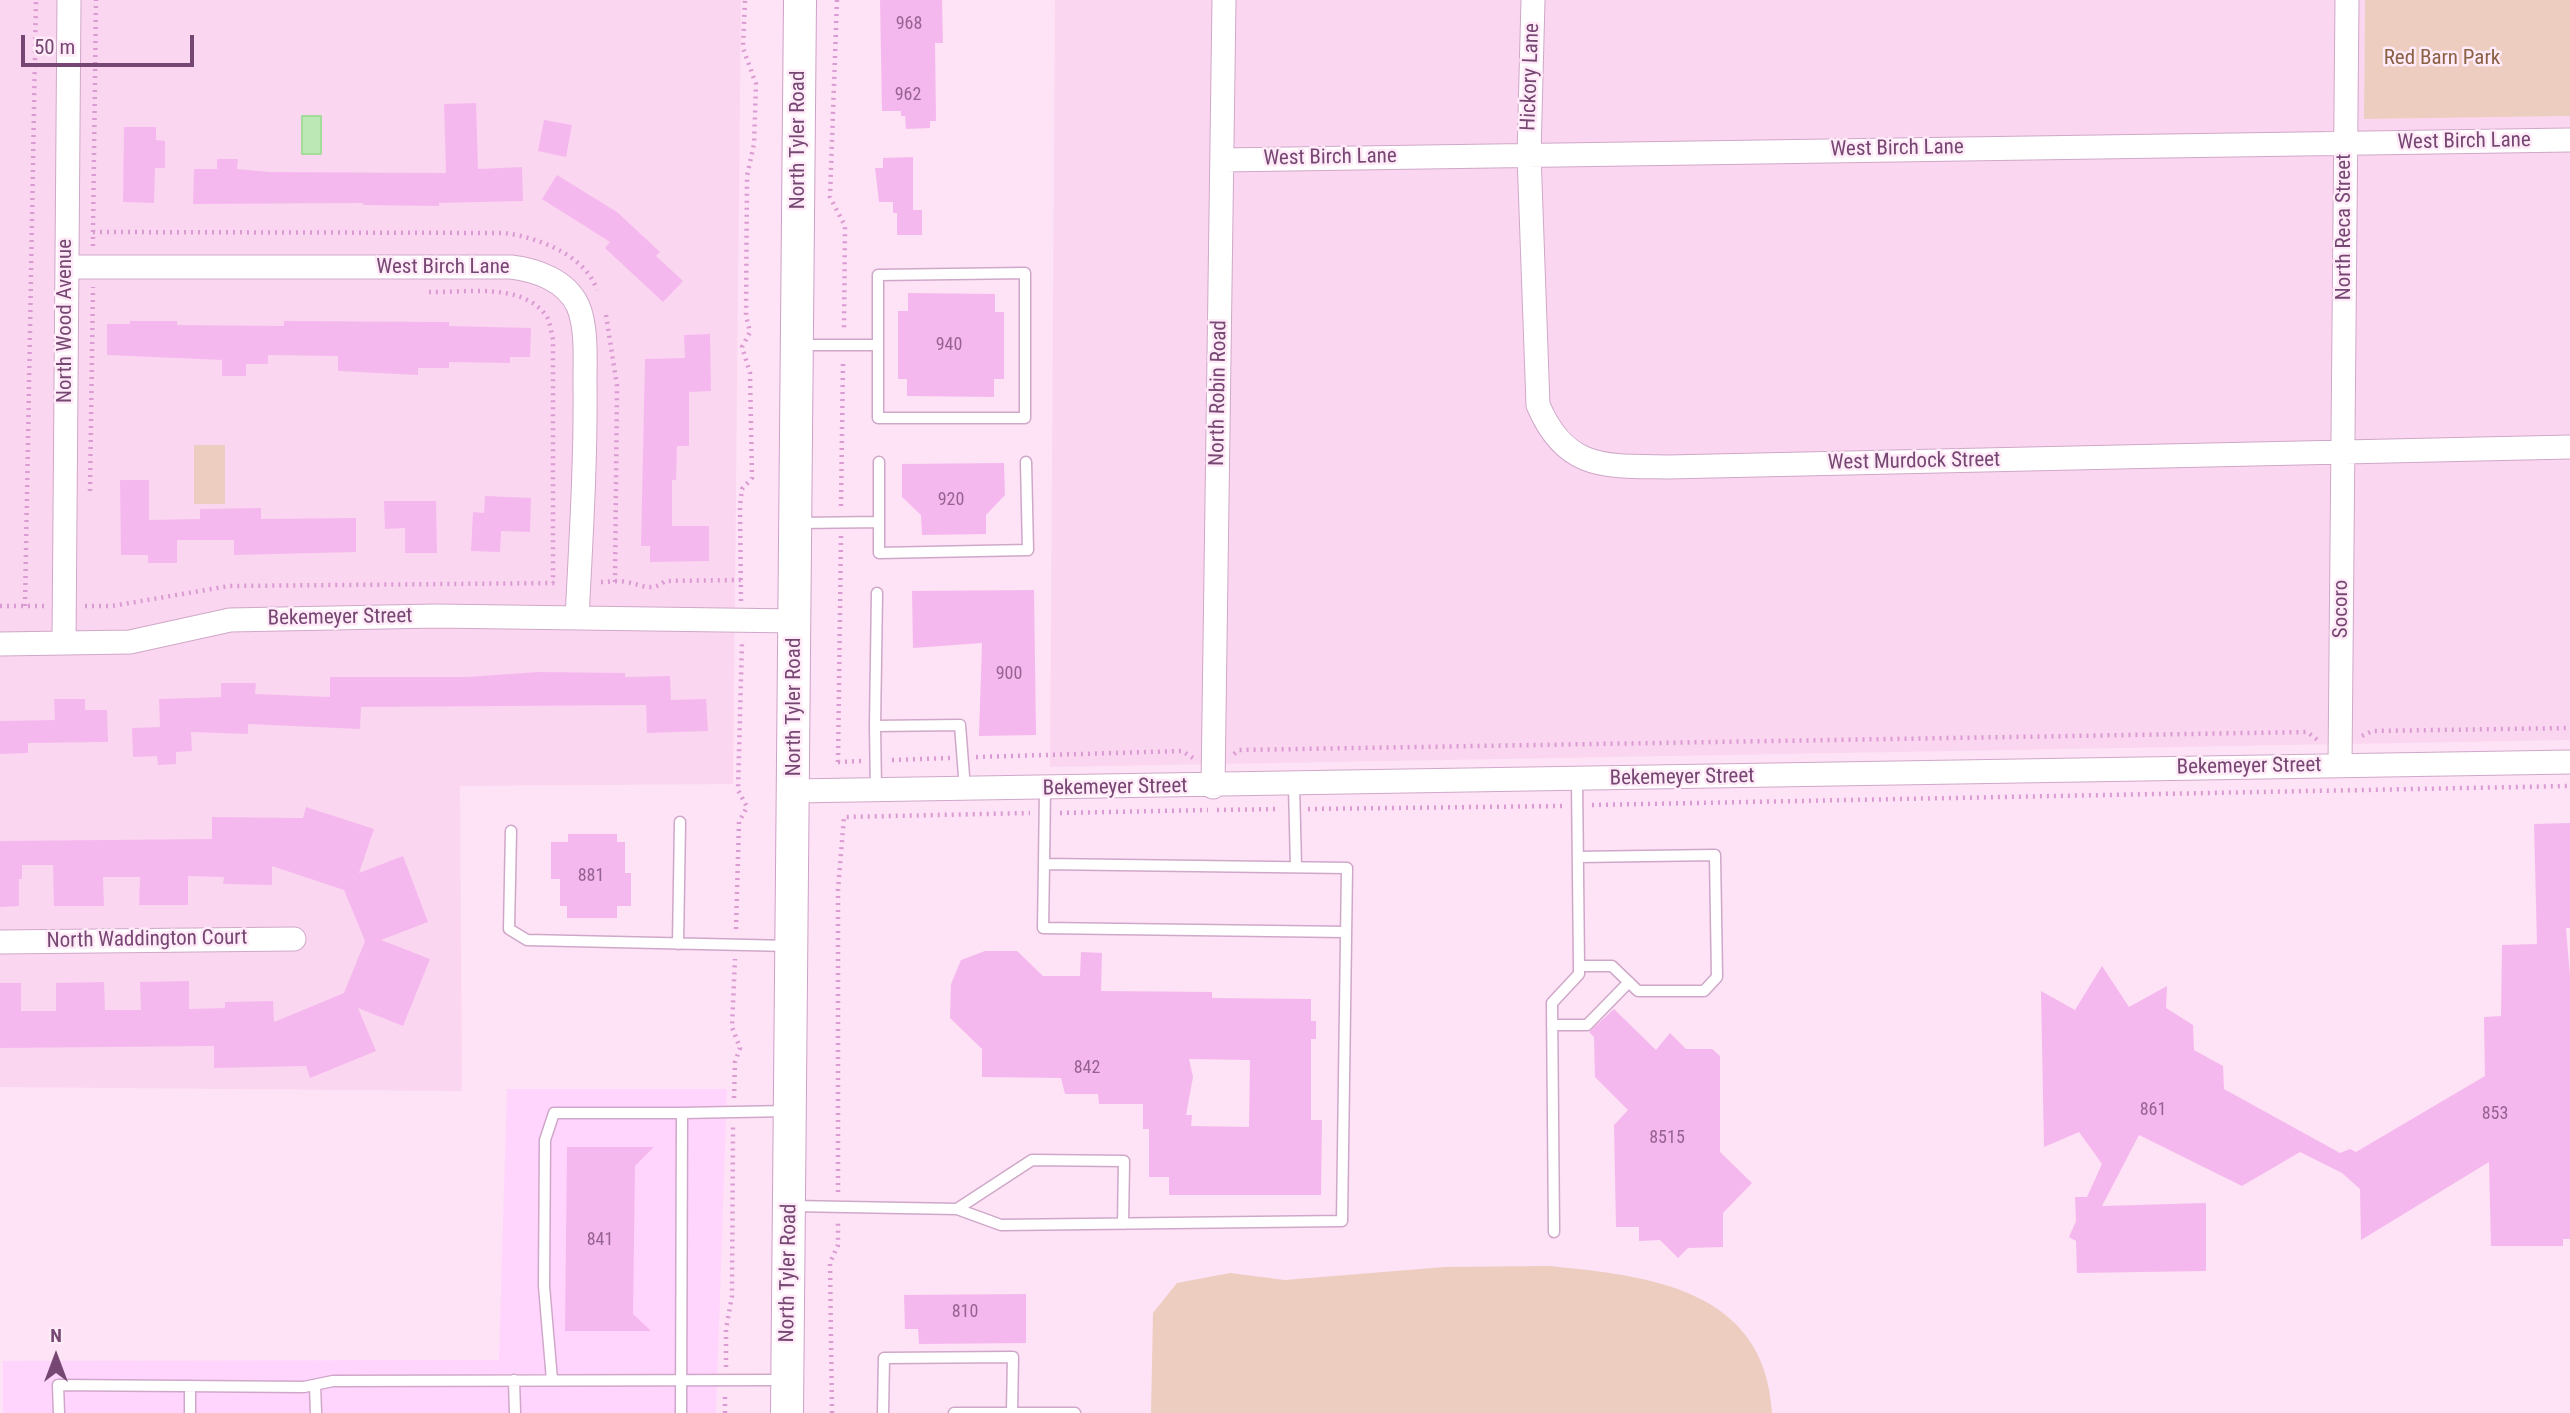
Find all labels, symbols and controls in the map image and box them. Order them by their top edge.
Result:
house number: 968 [896,13,922,35]
scale bar [24,21,198,65]
street label: Hickory Lane [1517,23,1545,131]
text: 50 m [34,35,75,59]
park label: Red Barn Park [2384,46,2500,72]
street label: North Tyler Road [786,71,812,209]
house number: 962 [895,84,921,106]
street label: West Birch Lane [2397,128,2531,156]
street label: West Birch Lane [1830,135,1964,163]
street label: West Birch Lane [1263,144,1397,172]
street label: North Reca Street [2332,154,2358,300]
street label: North Wood Avenue [53,239,79,403]
street label: West Birch Lane [376,255,510,281]
street label: North Robin Road [1205,320,1233,466]
house number: 940 [936,334,962,356]
street label: West Murdock Street [1828,448,2000,476]
house number: 920 [938,489,964,511]
street label: Socoro [2329,580,2355,638]
street label: Bekemeyer Street [267,604,413,632]
street label: North Tyler Road [782,638,808,776]
house number: 900 [996,663,1022,685]
street label: Bekemeyer Street [2176,753,2322,781]
street label: Bekemeyer Street [1609,764,1755,792]
street label: Bekemeyer Street [1042,774,1188,802]
house number: 881 [578,865,604,887]
street label: North Waddington Court [46,926,248,954]
house number: 842 [1074,1057,1100,1079]
house number: 861 [2140,1099,2166,1121]
house number: 853 [2482,1103,2508,1125]
house number: 8515 [1649,1127,1685,1149]
street label: North Tyler Road [775,1203,803,1343]
house number: 841 [587,1229,613,1251]
house number: 810 [952,1301,978,1323]
north arrow [21,1322,91,1392]
text: N [50,1324,62,1347]

